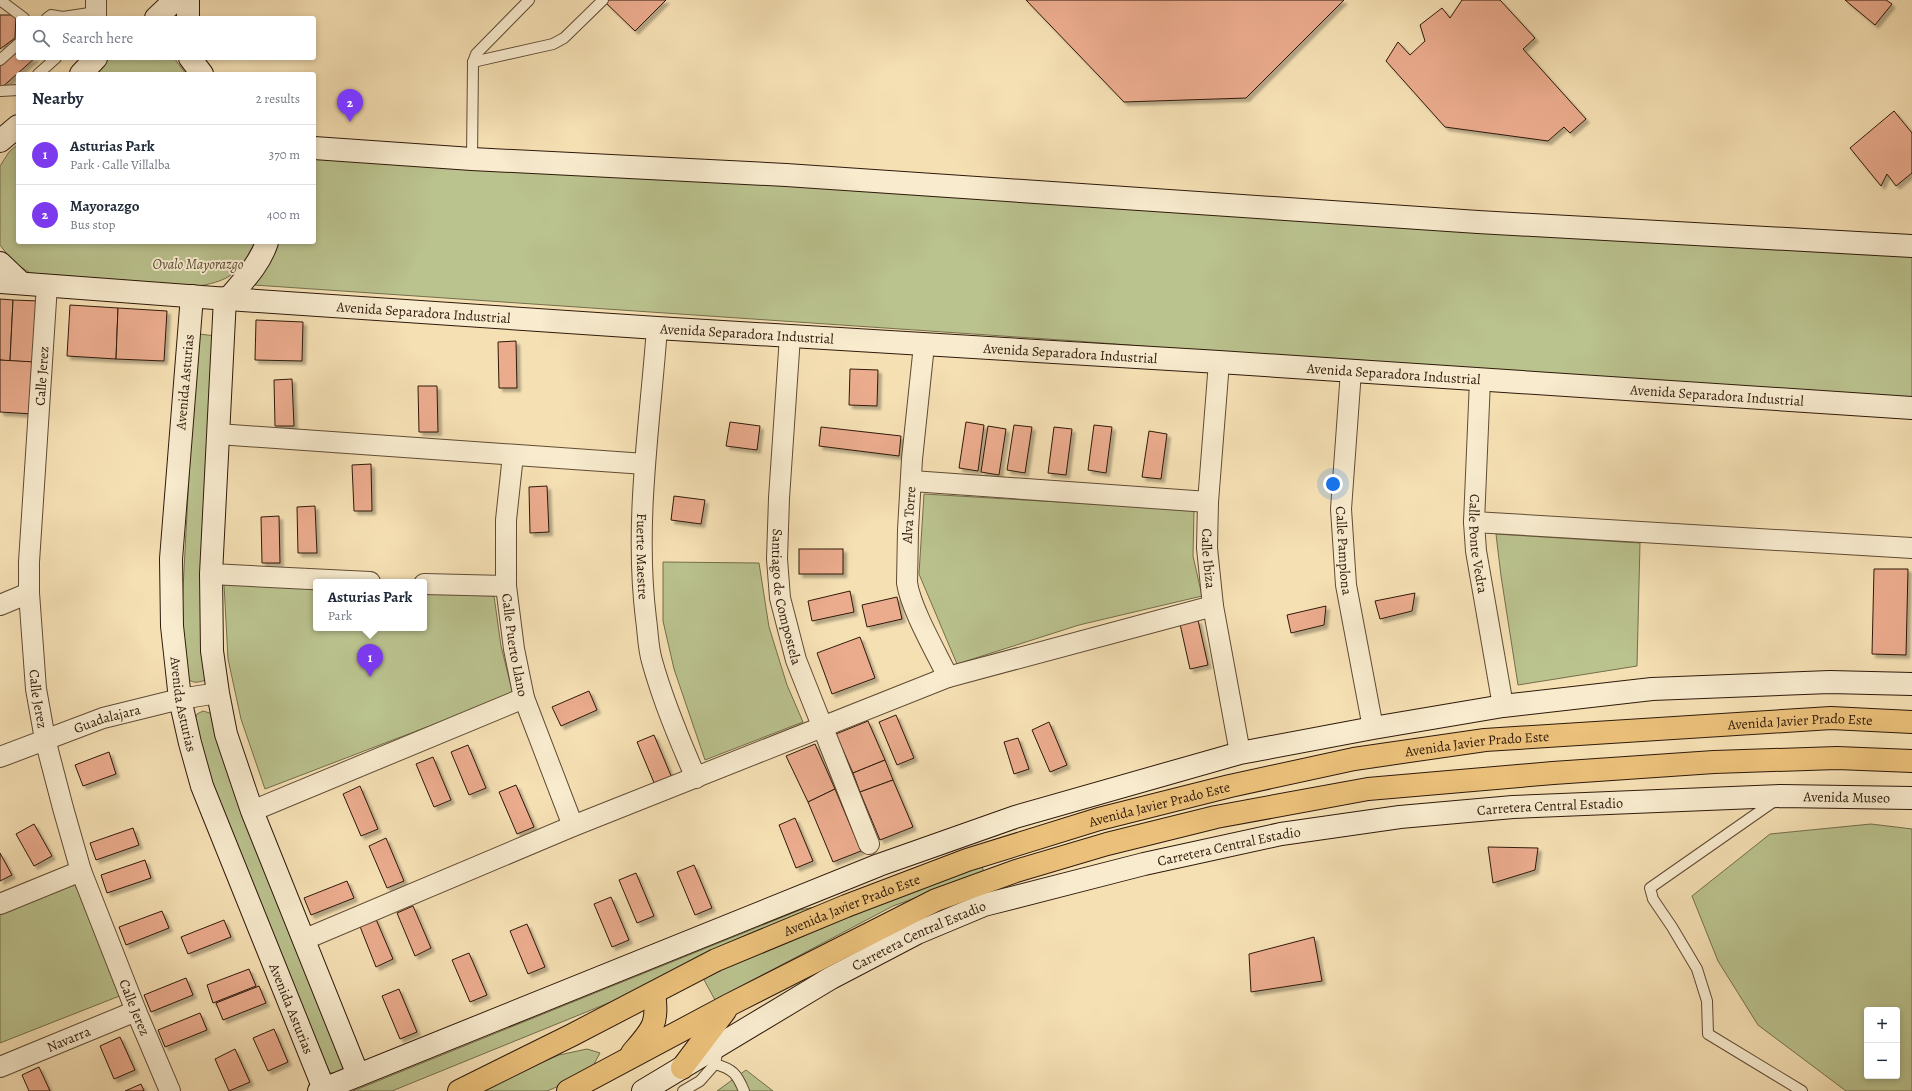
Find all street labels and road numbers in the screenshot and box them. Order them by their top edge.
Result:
street label: Avenida Separadora Industrial [335,297,512,328]
street label: Avenida Separadora Industrial [658,319,835,348]
street label: Avenida Asturias [171,333,199,432]
street label: Avenida Separadora Industrial [982,338,1158,368]
street label: Calle Jerez [30,346,54,406]
street label: Avenida Separadora Industrial [1305,358,1482,389]
street label: Avenida Separadora Industrial [1628,380,1805,410]
street label: Alva Torre [897,486,920,545]
street label: Calle Ponte Vedra [1464,494,1493,595]
street label: Calle Pamplona [1331,506,1357,597]
street label: Fuerte Maestre [632,513,653,600]
street label: Santiago de Compostela [767,528,807,668]
street label: Calle Ibiza [1197,528,1221,590]
street label: Calle Puerto Llano [498,592,533,698]
street label: Avenida Asturias [166,655,201,754]
street label: Calle Jerez [25,669,52,730]
street label: Guadalajara [71,699,143,738]
street label: Avenida Javier Prado Este [1726,708,1873,734]
street label: Avenida Javier Prado Este [1403,726,1550,761]
street label: Avenida Javier Prado Este [1085,777,1232,831]
street label: Avenida Museo [1802,787,1890,807]
street label: Carretera Central Estadio [1476,793,1623,820]
street label: Carretera Central Estadio [1155,822,1302,870]
street label: Avenida Javier Prado Este [780,869,923,941]
street label: Carretera Central Estadio [848,896,989,975]
street label: Avenida Asturias [264,959,318,1057]
street label: Calle Jerez [115,976,155,1039]
street label: Navarra [44,1021,94,1056]

